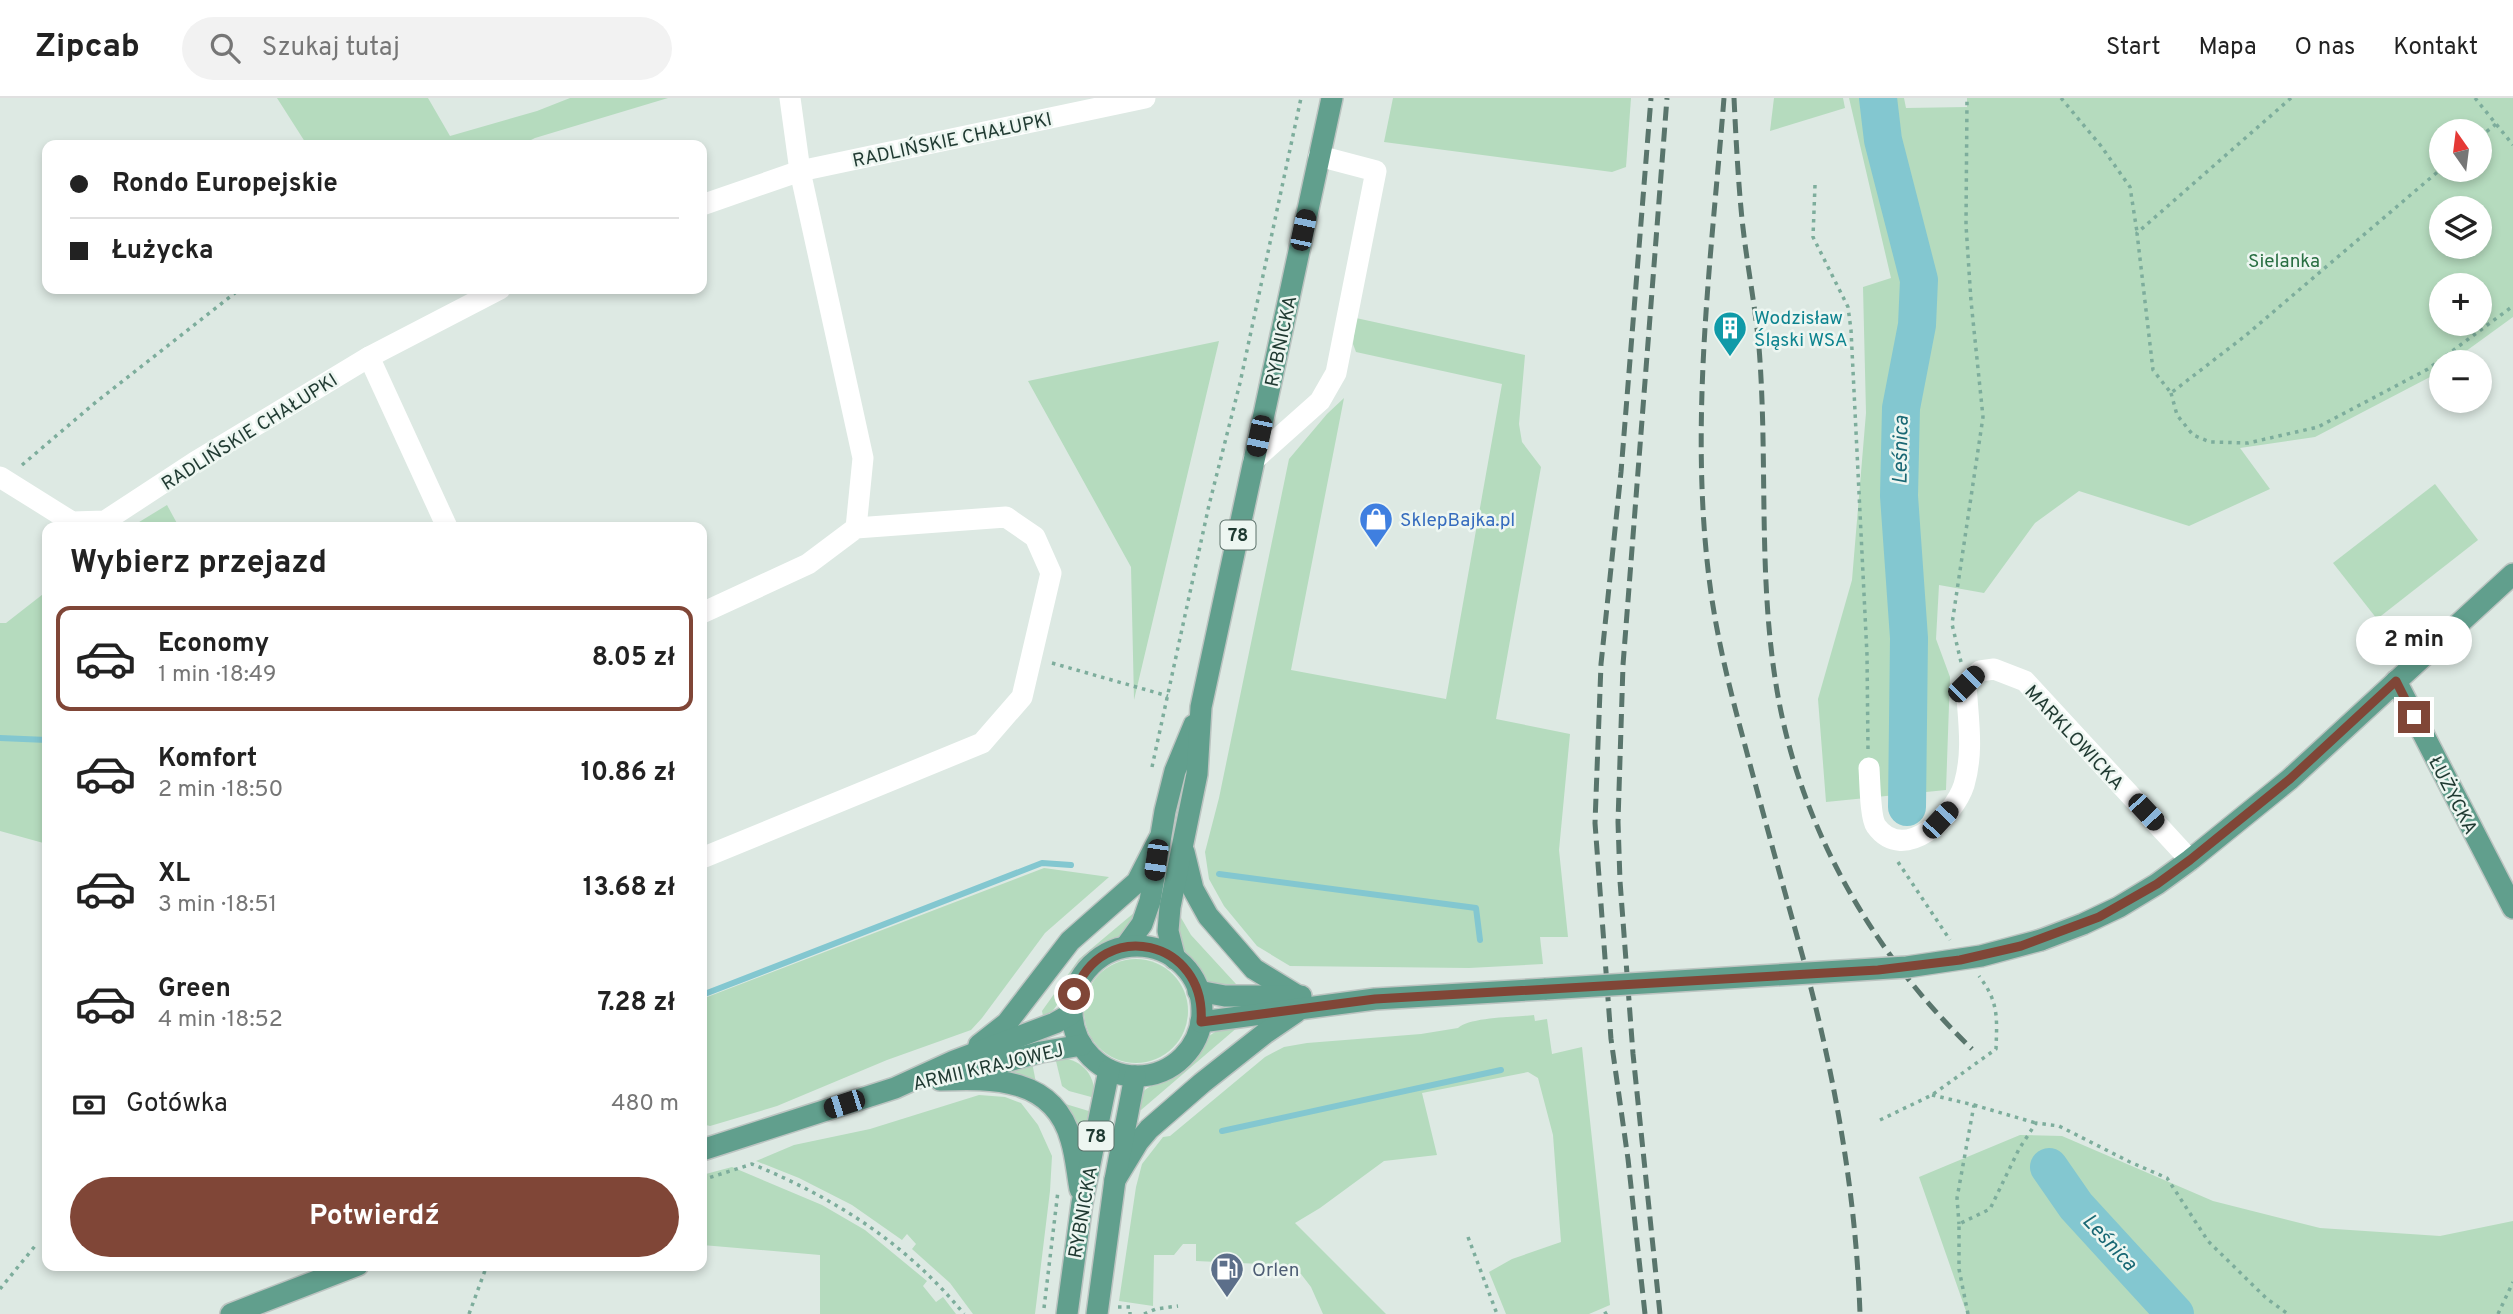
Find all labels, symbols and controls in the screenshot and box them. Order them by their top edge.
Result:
search box [182,17,672,80]
text: Zipcab [35,27,140,69]
icon: search [206,29,244,67]
text: Szukaj tutaj [262,32,400,65]
text: Start [2106,33,2161,63]
text: Mapa [2199,33,2257,63]
text: O nas [2295,33,2355,63]
text: Kontakt [2393,33,2478,63]
street label: RADLIŃSKIE CHAŁUPKI [850,107,1054,174]
north arrow [2429,119,2492,182]
map controls [2429,119,2492,413]
text: Rondo Europejskie [112,168,338,201]
button: layers [2429,196,2492,259]
car [1289,207,1318,253]
text: Łużycka [112,235,213,268]
park label: Sielanka [2248,250,2320,274]
button: + [2429,273,2492,336]
street label: RYBNICKA [1261,294,1303,389]
place label: Wodzisław Śląski WSA [1754,307,1848,353]
building icon: Wodzisław Śląski WSA [1711,309,1749,358]
button: − [2429,350,2492,413]
street label: RADLIŃSKIE CHAŁUPKI [157,368,343,497]
car [1245,413,1274,459]
water label: Leśnica [1887,415,1916,485]
shop icon: SklepBajka.pl [1357,500,1395,549]
place label: SklepBajka.pl [1400,509,1515,533]
road number: 78 [1220,520,1256,550]
text: Wybierz przejazd [70,544,327,584]
callout: 2 min [2356,616,2472,664]
text: 2 min [2384,626,2444,655]
icon: car [74,627,137,690]
text: Economy [158,628,269,661]
text: 8.05 zł [592,642,675,675]
text: 1 min · 18:49 [158,661,277,690]
car [1944,662,1989,706]
street label: MARKLOWICKA [2019,681,2128,796]
route end [2398,701,2430,733]
icon: car [74,742,137,805]
text: Komfort [158,743,257,776]
street label: ŁUŻYCKA [2422,752,2483,839]
text: 10.86 zł [581,757,675,790]
text: 2 min · 18:50 [158,776,283,805]
car [2124,789,2169,835]
car [1918,797,1963,843]
car [1143,838,1170,882]
icon: car [74,857,137,920]
text: XL [158,858,190,891]
text: 13.68 zł [583,872,675,905]
text: 3 min · 18:51 [158,891,277,920]
icon: car [74,972,137,1035]
text: Green [158,973,231,1006]
route start [1058,978,1090,1010]
text: 7.28 zł [598,987,675,1020]
text: 4 min · 18:52 [158,1006,283,1035]
street label: ARMII KRAJOWEJ [911,1039,1066,1097]
icon: cash [70,1086,108,1124]
text: Gotówka [126,1088,228,1121]
car [821,1088,868,1120]
text: 480 m [611,1090,679,1119]
road number: 78 [1078,1121,1114,1150]
street label: RYBNICKA [1064,1165,1104,1260]
button: Potwierdź [70,1177,679,1257]
water label: Leśnica [2076,1209,2142,1278]
fuel station icon: Orlen [1208,1250,1246,1299]
place label: Orlen [1252,1259,1299,1283]

